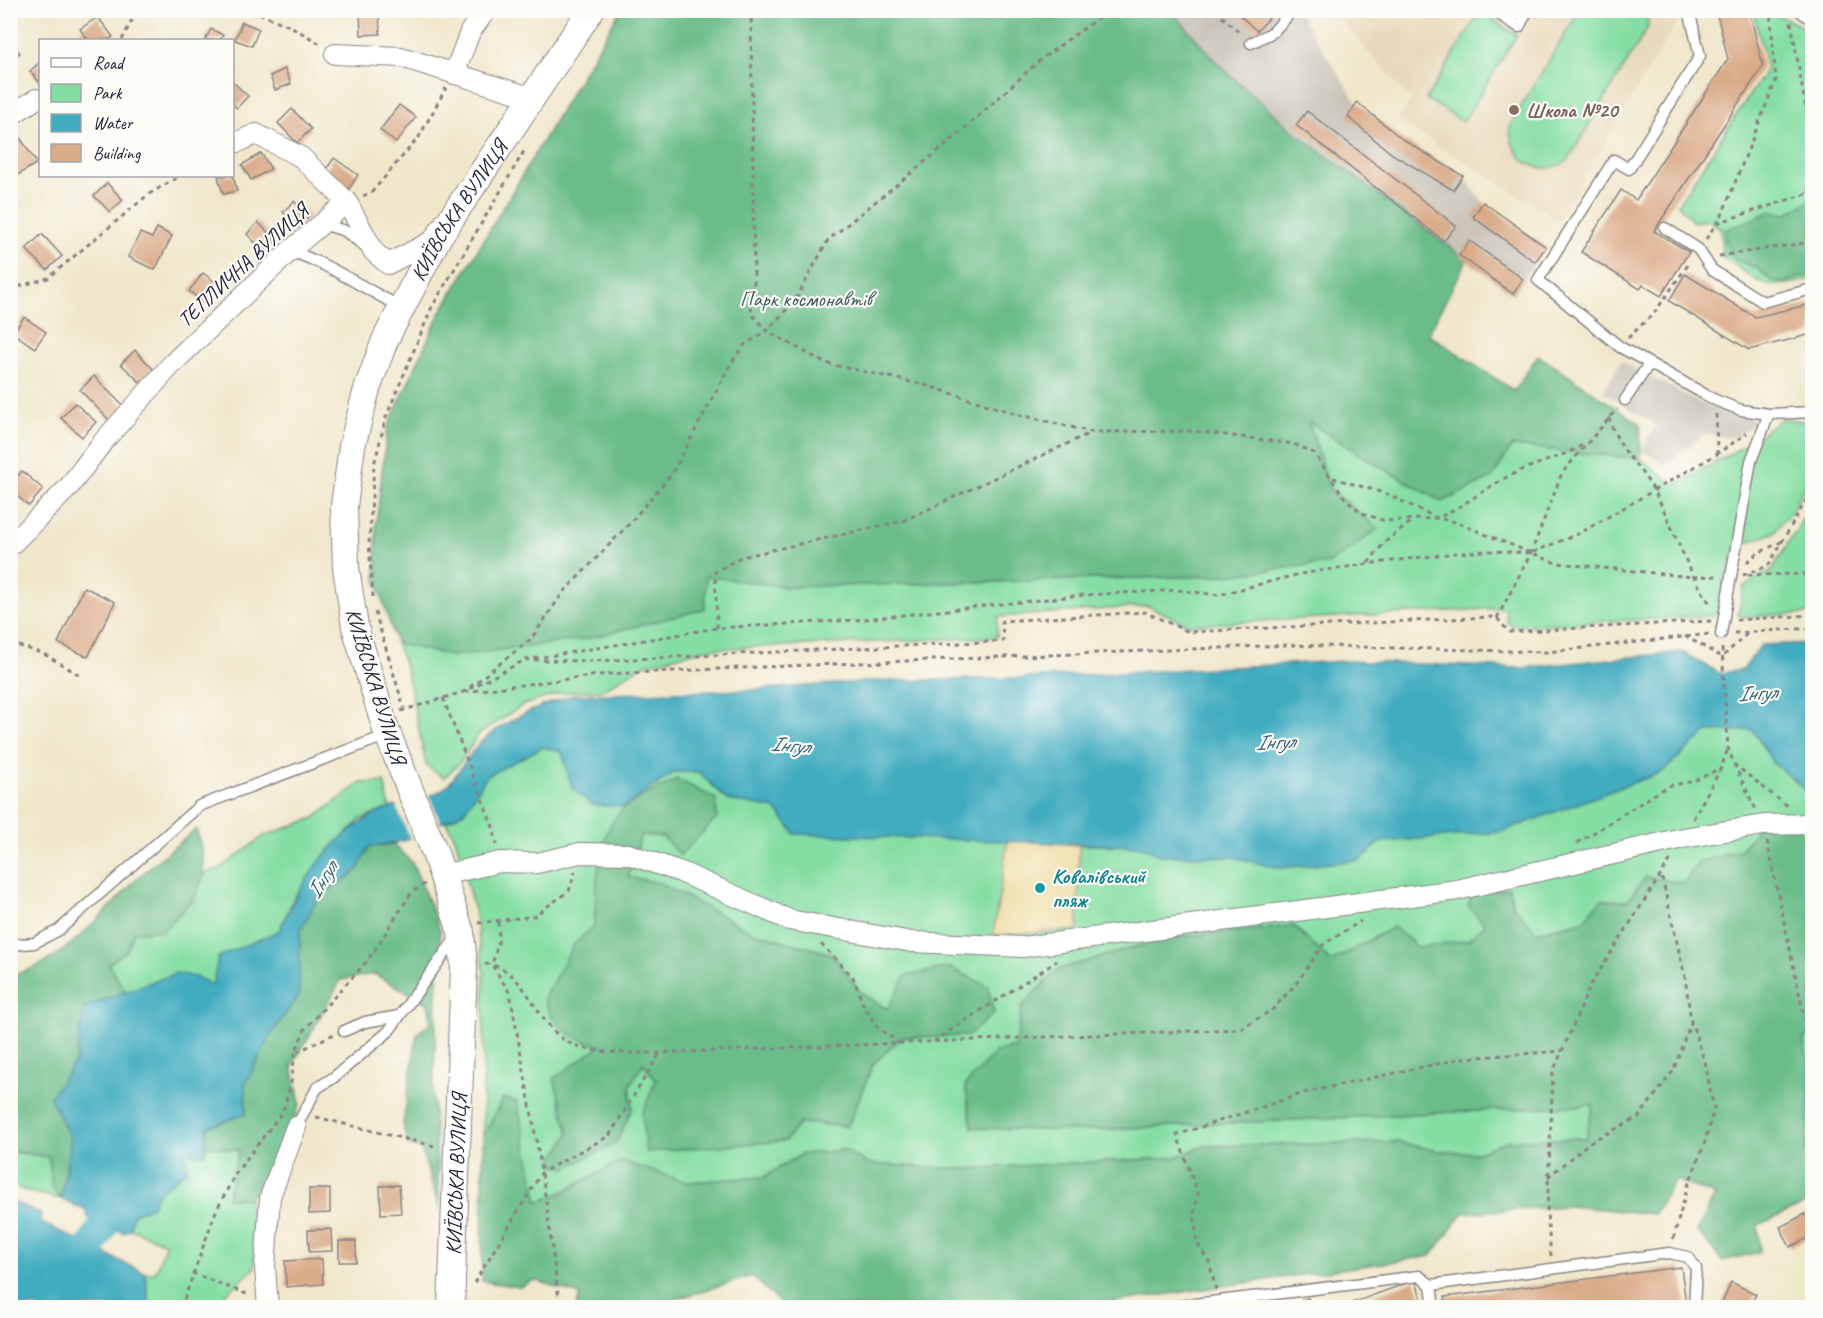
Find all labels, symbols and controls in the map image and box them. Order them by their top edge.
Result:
legend [39,39,234,177]
text: Road [93,52,126,74]
text: Park [93,82,123,104]
place label: Школа №20 [1526,97,1620,123]
marker: Школа №20 [1507,103,1521,117]
text: Water [93,112,134,134]
street label: КИЇВСЬКА ВУЛИЦЯ [405,133,515,285]
text: Building [93,142,142,164]
street label: ТЕПЛИЧНА ВУЛИЦЯ [172,196,316,332]
park label: Парк космонавтів [740,286,877,312]
street label: КИЇВСЬКА ВУЛИЦЯ [340,605,413,770]
water label: Інгул [1737,678,1781,708]
water label: Інгул [1255,727,1299,757]
water label: Інгул [770,729,814,761]
water label: Інгул [300,853,346,904]
place label: Ковалівський пляж [1052,863,1147,913]
marker: Ковалівський пляж [1033,881,1047,895]
street label: КИЇВСЬКА ВУЛИЦЯ [440,1090,472,1255]

